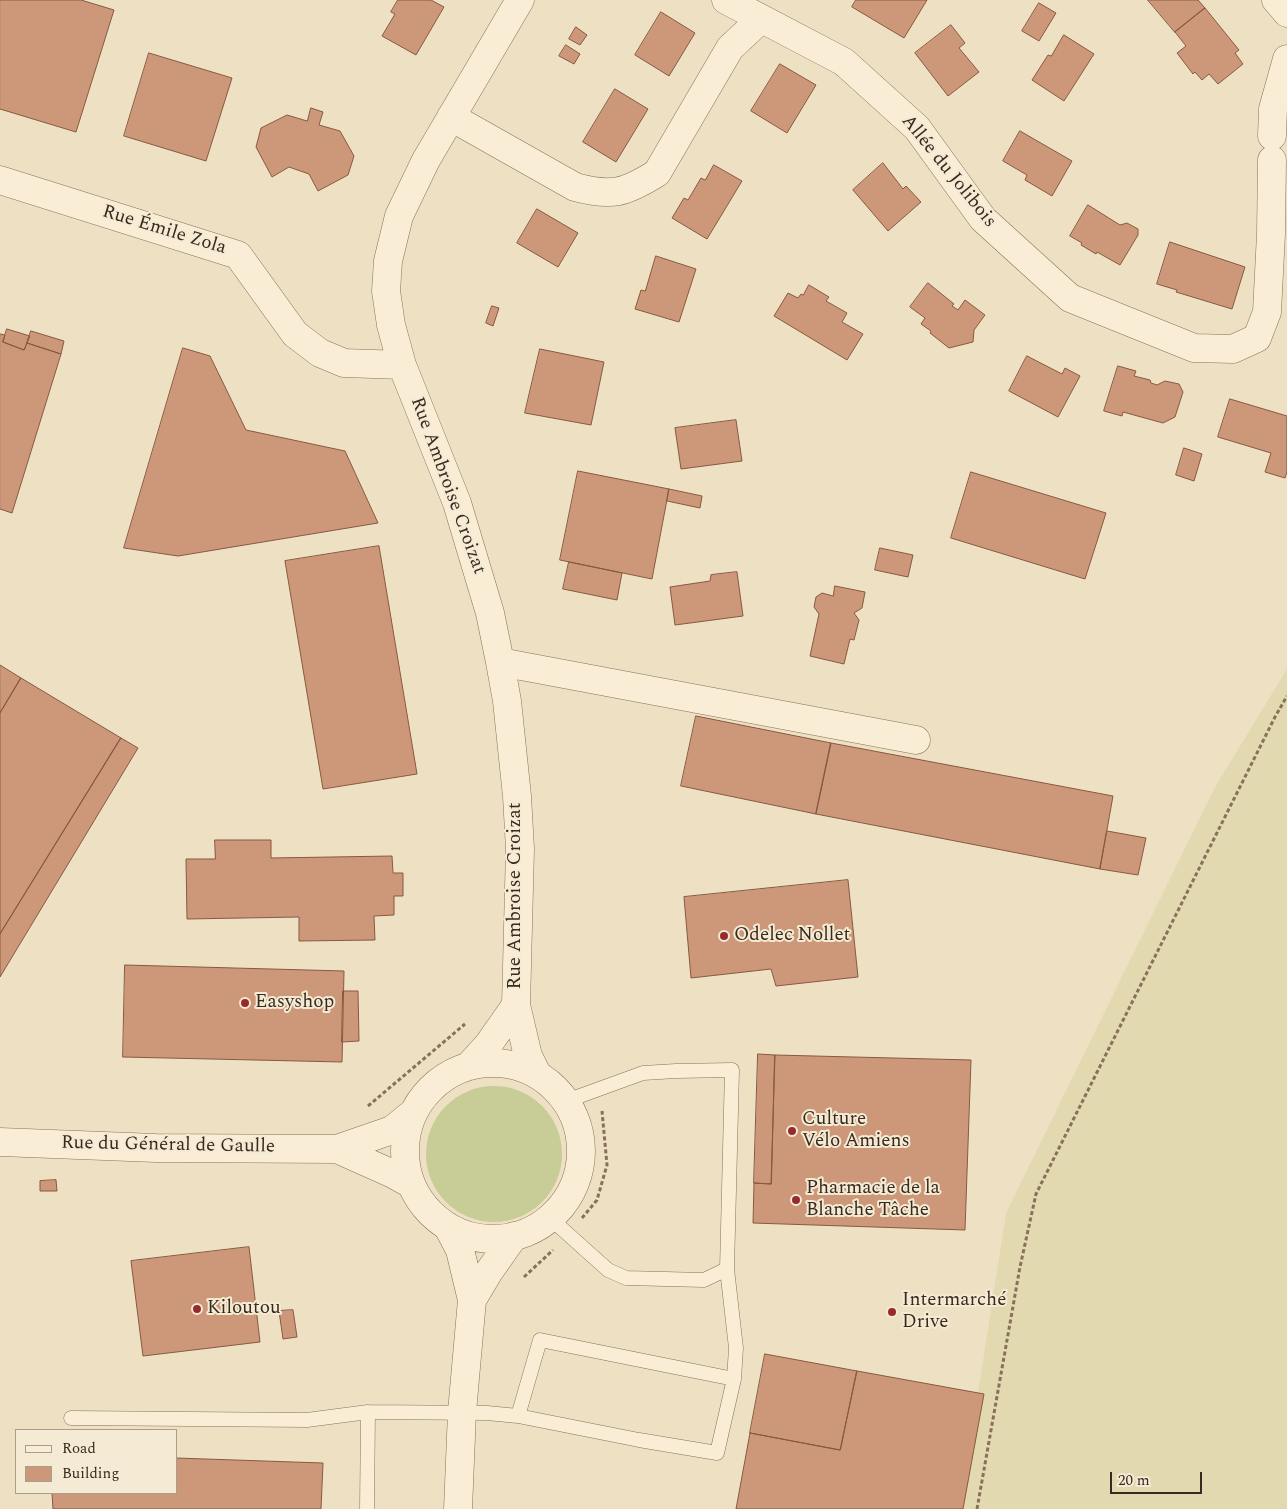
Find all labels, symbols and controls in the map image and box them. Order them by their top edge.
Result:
street label: Allée du Jolibois [896,111,1000,233]
street label: Rue Émile Zola [99,201,229,261]
street label: Rue Ambroise Croizat [404,394,490,578]
street label: Rue Ambroise Croizat [505,803,527,989]
place label: Odelec Nollet [734,925,850,947]
marker: Odelec Nollet [718,930,730,942]
place label: Easyshop [255,992,334,1014]
marker: Easyshop [239,997,251,1009]
place label: Culture Vélo Amiens [802,1109,910,1153]
marker: Culture Vélo Amiens [786,1125,798,1137]
street label: Rue du Général de Gaulle [61,1133,275,1159]
place label: Pharmacie de la Blanche Tâche [806,1178,940,1222]
marker: Pharmacie de la Blanche Tâche [790,1194,802,1206]
place label: Intermarché Drive [902,1290,1006,1334]
place label: Kiloutou [207,1298,281,1320]
marker: Kiloutou [191,1303,203,1315]
marker: Intermarché Drive [886,1306,898,1318]
legend [15,1429,178,1494]
text: Road [62,1437,96,1460]
text: Building [62,1462,119,1485]
scale bar [1112,1462,1204,1494]
text: 20 m [1118,1469,1150,1492]

